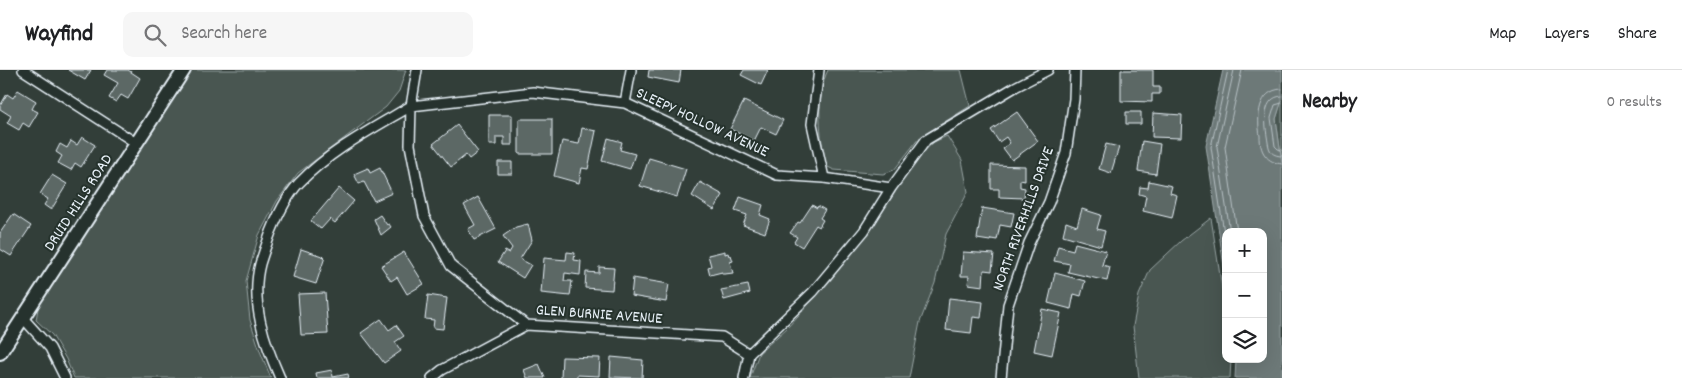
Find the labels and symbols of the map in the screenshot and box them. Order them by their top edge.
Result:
street label: SLEEPY HOLLOW AVENUE [632,82,773,164]
street label: NORTH RIVERHILLS DRIVE [987,143,1061,294]
street label: DRUID HILLS ROAD [39,150,119,256]
street label: GLEN BURNIE AVENUE [535,299,664,331]

